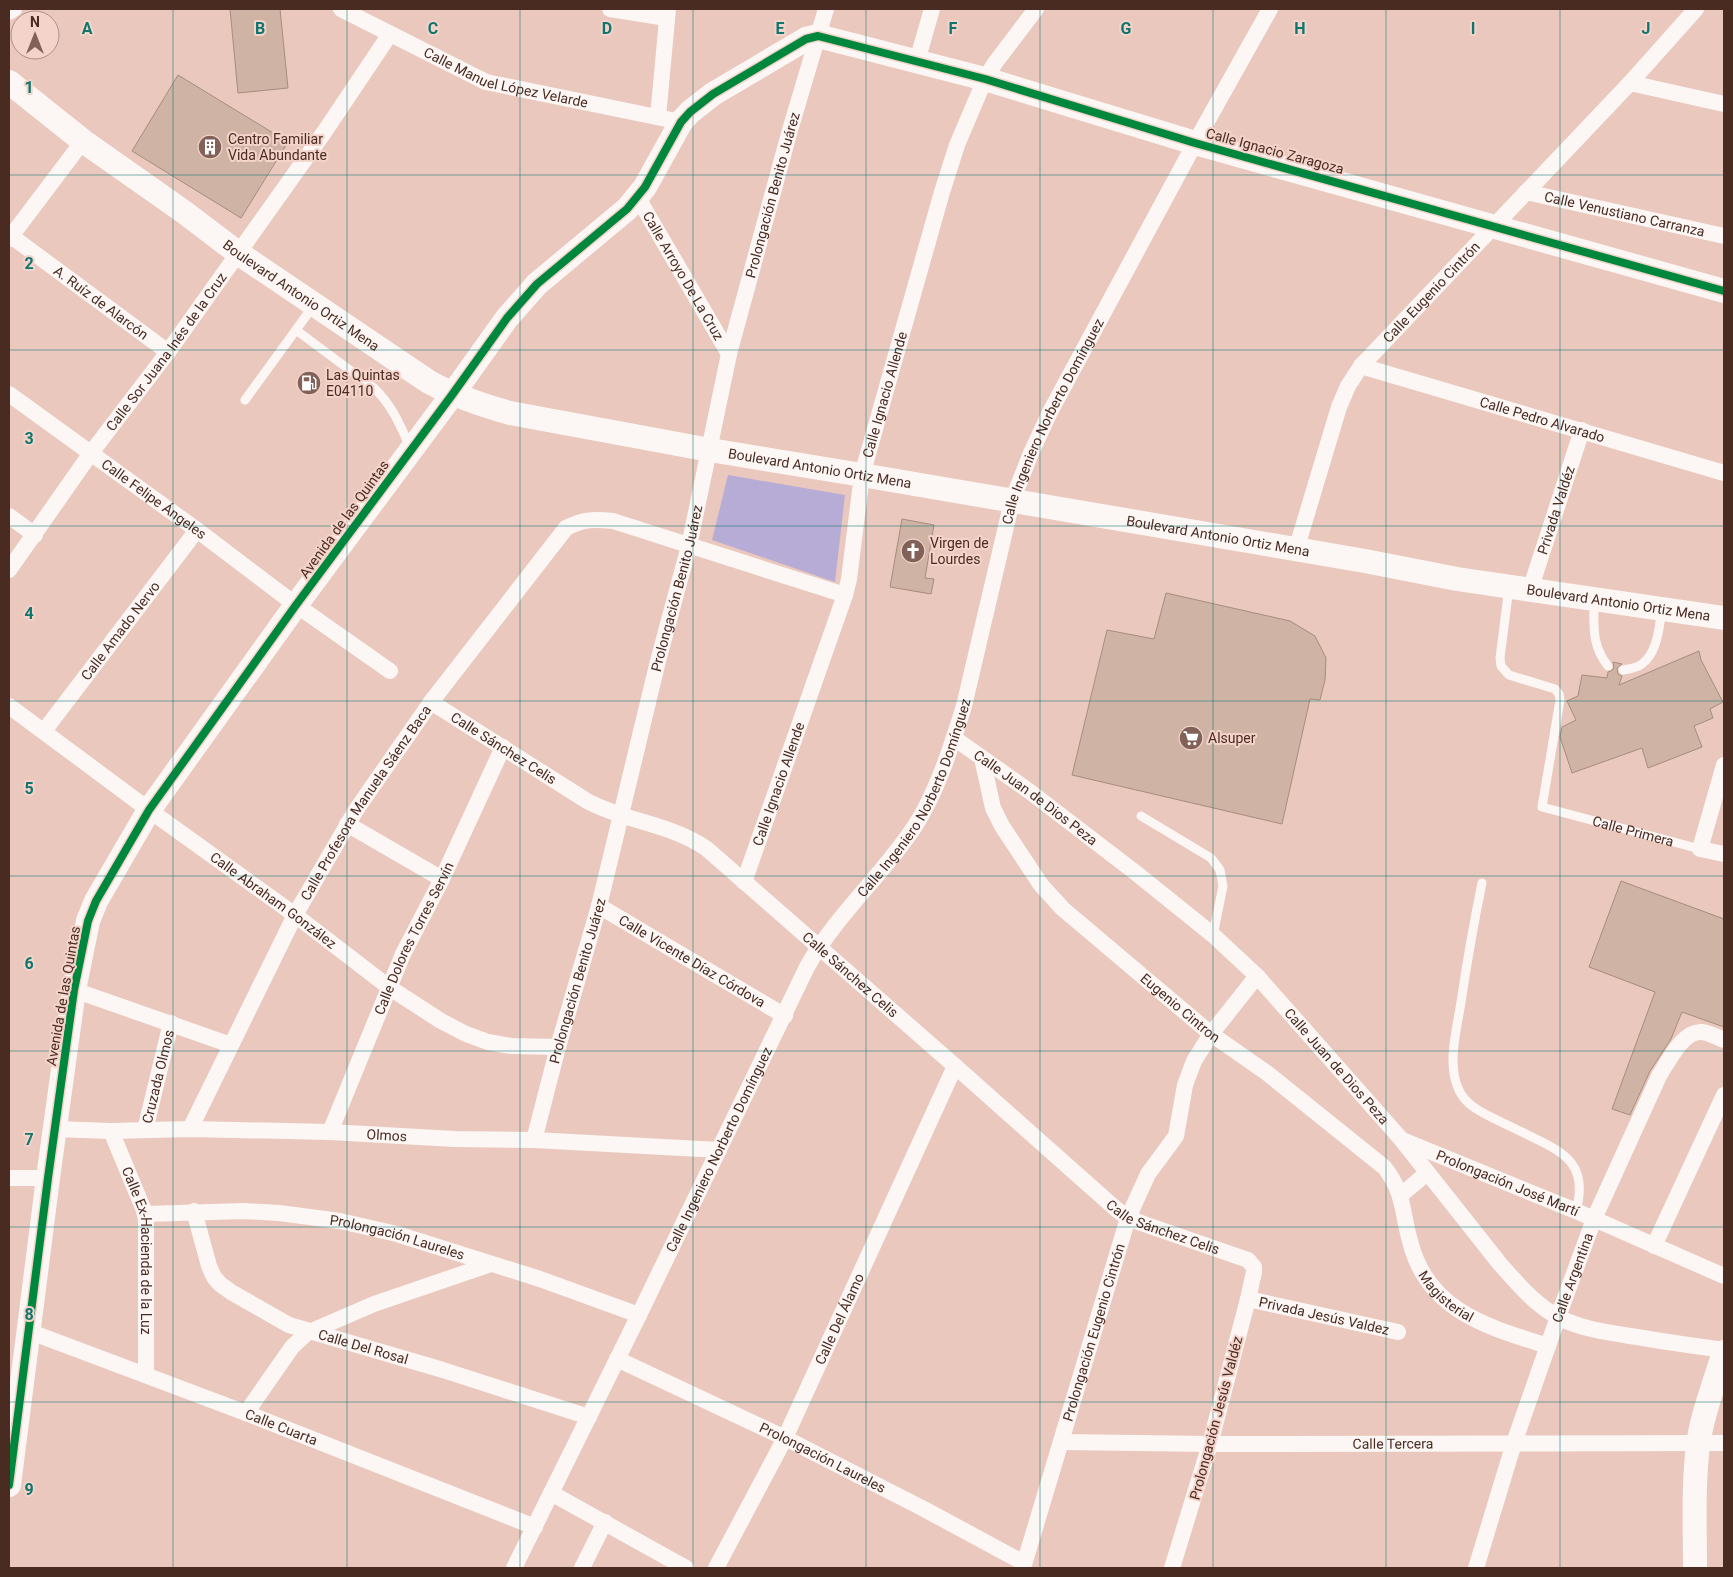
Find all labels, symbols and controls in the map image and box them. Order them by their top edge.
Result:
north arrow [10,10,60,60]
text: N [30,14,40,30]
text: A [82,19,93,38]
text: B [255,19,265,38]
text: C [428,19,438,38]
text: D [602,19,612,38]
text: E [776,19,785,38]
text: F [949,19,958,38]
text: G [1121,19,1132,38]
text: H [1294,19,1306,38]
text: I [1471,19,1475,38]
text: J [1642,19,1650,38]
street label: Calle Manuel López Velarde [421,44,589,111]
text: 1 [24,78,34,97]
street label: Prolongación Benito Juárez [742,110,803,280]
street label: Calle Ignacio Zaragoza [1204,125,1346,177]
place label: Centro Familiar Vida Abundante [228,131,327,163]
building icon: Centro Familiar Vida Abundante [197,134,223,160]
street label: Calle Venustiano Carranza [1543,188,1706,240]
street label: Calle Arroyo De La Cruz [640,209,727,343]
street label: Boulevard Antonio Ortiz Mena [220,237,382,354]
street label: Calle Eugenio Cintrón [1380,238,1483,346]
text: 2 [24,254,34,273]
street label: A. Ruíz de Alarcón [51,262,151,343]
street label: Calle Sor Juana Inés de la Cruz [103,270,230,434]
street label: Calle Ingeniero Norberto Domínguez [999,316,1107,526]
street label: Calle Ignacio Allende [859,330,910,460]
place label: Las Quintas E04110 [326,367,400,399]
fuel station icon: Las Quintas E04110 [296,370,322,396]
street label: Calle Pedro Alvarado [1478,393,1607,445]
text: 3 [24,429,34,448]
street label: Boulevard Antonio Ortiz Mena [727,445,913,491]
street label: Calle Felipe Ángeles [99,456,210,542]
street label: Avenida de las Quintas [296,457,392,581]
street label: Privada Valdéz [1534,464,1578,556]
street label: Prolongación Benito Juárez [648,504,705,673]
street label: Boulevard Antonio Ortiz Mena [1125,512,1311,559]
place label: Virgen de Lourdes [930,535,989,567]
church icon: Virgen de Lourdes [900,538,926,564]
street label: Calle Amado Nervo [78,578,163,683]
street label: Boulevard Antonio Ortiz Mena [1526,581,1712,624]
text: 4 [24,604,34,623]
street label: Calle Ingeniero Norberto Domínguez [854,697,973,900]
street label: Calle Profesora Manuela Sáenz Baca [297,702,434,903]
street label: Calle Sánchez Celis [448,709,559,787]
street label: Calle Ignacio Allende [749,720,808,848]
supermarket icon: Alsuper [1178,725,1204,751]
place label: Alsuper [1208,730,1256,746]
street label: Calle Juan de Dios Peza [971,747,1101,848]
text: 5 [24,779,34,798]
street label: Calle Primera [1591,813,1675,850]
street label: Calle Abraham González [207,849,340,952]
street label: Calle Dolores Torres Servín [371,860,457,1017]
street label: Prolongación Benito Juárez [546,897,609,1065]
street label: Calle Vicente Díaz Córdova [616,911,768,1010]
street label: Avenida de las Quintas [43,925,83,1067]
street label: Calle Sánchez Celis [799,928,901,1021]
text: 6 [24,954,34,973]
street label: Eugenio Cintron [1137,970,1223,1046]
street label: Calle Juan de Dios Peza [1281,1005,1392,1128]
street label: Cruzada Olmos [139,1028,177,1125]
street label: Calle Ingeniero Norberto Domínguez [663,1044,775,1255]
street label: Olmos [366,1126,408,1144]
text: 7 [24,1130,34,1149]
street label: Prolongación José Martí [1434,1147,1582,1220]
street label: Calle Ex-Hacienda de la Luz [119,1164,154,1335]
street label: Calle Sánchez Celis [1103,1196,1222,1258]
street label: Prolongación Laureles [329,1212,467,1263]
street label: Calle Argentina [1549,1230,1596,1325]
street label: Prolongación Eugenio Cintrón [1059,1242,1128,1423]
street label: Magisterial [1415,1268,1476,1325]
street label: Calle Del Álamo [812,1271,867,1367]
street label: Privada Jesús Valdez [1257,1294,1391,1338]
text: 8 [24,1305,34,1324]
street label: Calle Del Rosal [316,1326,410,1367]
street label: Prolongación Jesús Valdéz [1186,1334,1246,1502]
street label: Calle Cuarta [243,1406,320,1448]
street label: Prolongación Laureles [757,1419,888,1496]
street label: Calle Tercera [1353,1436,1433,1452]
text: 9 [24,1480,34,1499]

